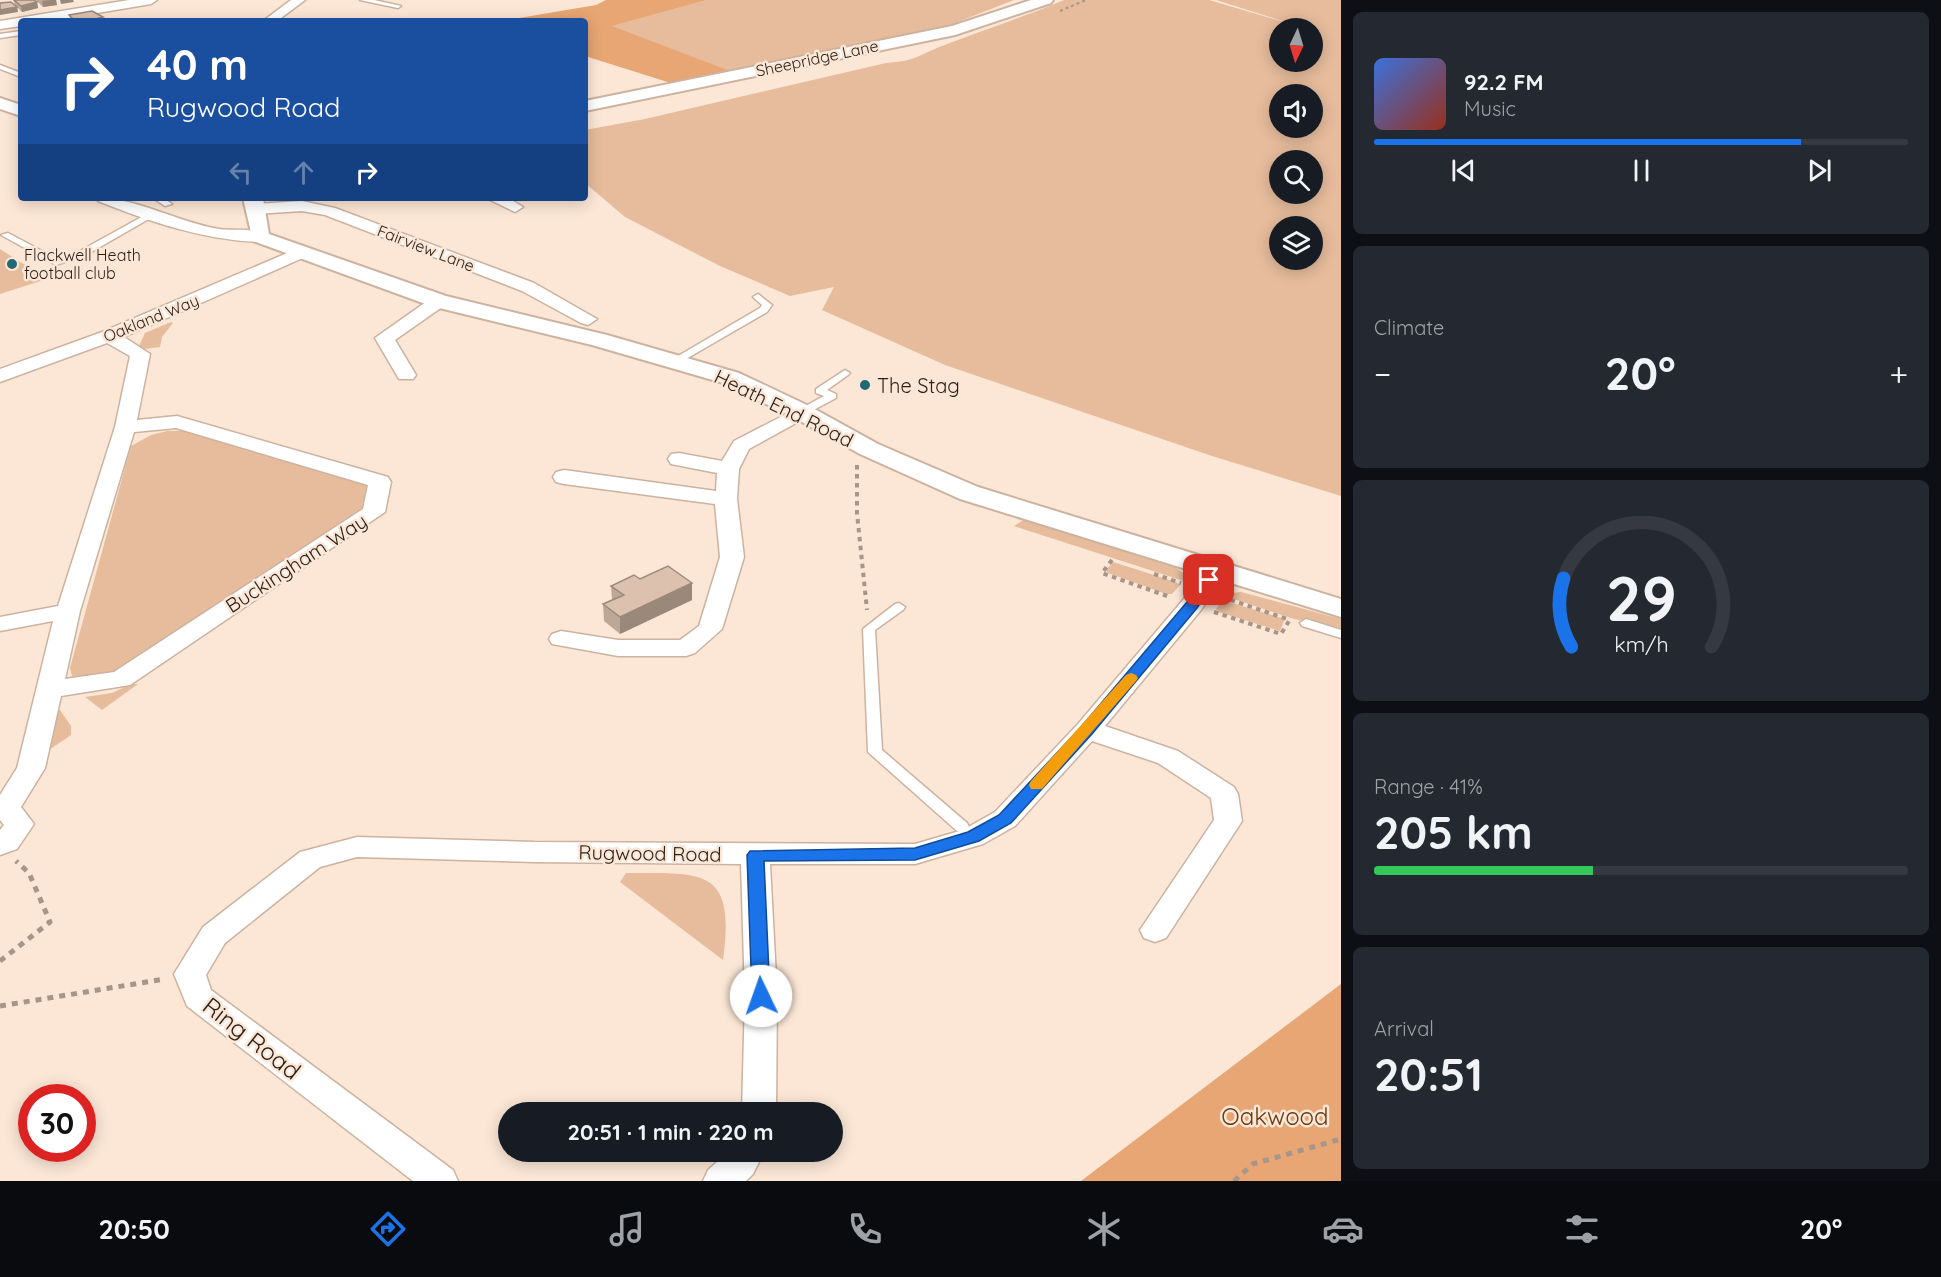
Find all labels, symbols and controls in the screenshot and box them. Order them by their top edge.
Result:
north arrow [1269,18,1323,72]
map controls [1269,18,1323,270]
street label: Sheepridge Lane [754,35,880,81]
text: 40 m [147,38,248,91]
icon: right [48,42,126,120]
text: 92.2 FM [1464,68,1544,96]
button: sound [1269,84,1323,138]
text: Rugwood Road [147,90,340,124]
text: Music [1464,96,1516,121]
button: search [1269,150,1323,204]
icon: previous [1447,154,1480,187]
icon: pause [1625,154,1658,187]
icon: next [1803,154,1836,187]
icon: left [224,156,257,189]
icon: ahead [287,156,320,189]
icon: right [350,156,383,189]
button: layers [1269,216,1323,270]
street label: Fairview Lane [375,220,477,276]
place label: Flackwell Heath football club [24,245,141,283]
marker: Flackwell Heath football club [5,257,19,271]
street label: Oakland Way [100,290,202,346]
text: Climate [1374,315,1444,340]
text: 20° [1605,345,1676,401]
text: − [1374,353,1391,394]
text: + [1889,353,1908,394]
street label: Heath End Road [710,364,858,452]
place label: The Stag [877,373,960,398]
marker: The Stag [858,378,872,392]
street label: Buckingham Way [221,508,371,618]
pin [1183,554,1234,605]
text: 29 [1606,560,1676,638]
icon: arrive [1192,563,1225,596]
text: km/h [1614,632,1668,658]
text: Range · 41% [1374,774,1483,799]
text: 205 km [1374,804,1533,860]
street label: Rugwood Road [578,839,722,867]
position arrow [729,964,793,1028]
street label: Ring Road [197,990,307,1086]
text: Arrival [1374,1016,1434,1041]
text: 20:51 [1374,1046,1483,1102]
speed limit sign: 30 [18,1084,96,1162]
park label: Oakwood [1221,1101,1329,1131]
text: 20:51 · 1 min · 220 m [568,1118,773,1146]
icon: directions [367,1208,409,1250]
icon: music [606,1208,648,1250]
icon: phone [844,1208,886,1250]
icon: climate [1083,1208,1125,1250]
icon: car [1322,1208,1364,1250]
icon: filters [1561,1208,1603,1250]
text: 20:50 [98,1212,170,1246]
text: 20° [1800,1212,1842,1246]

